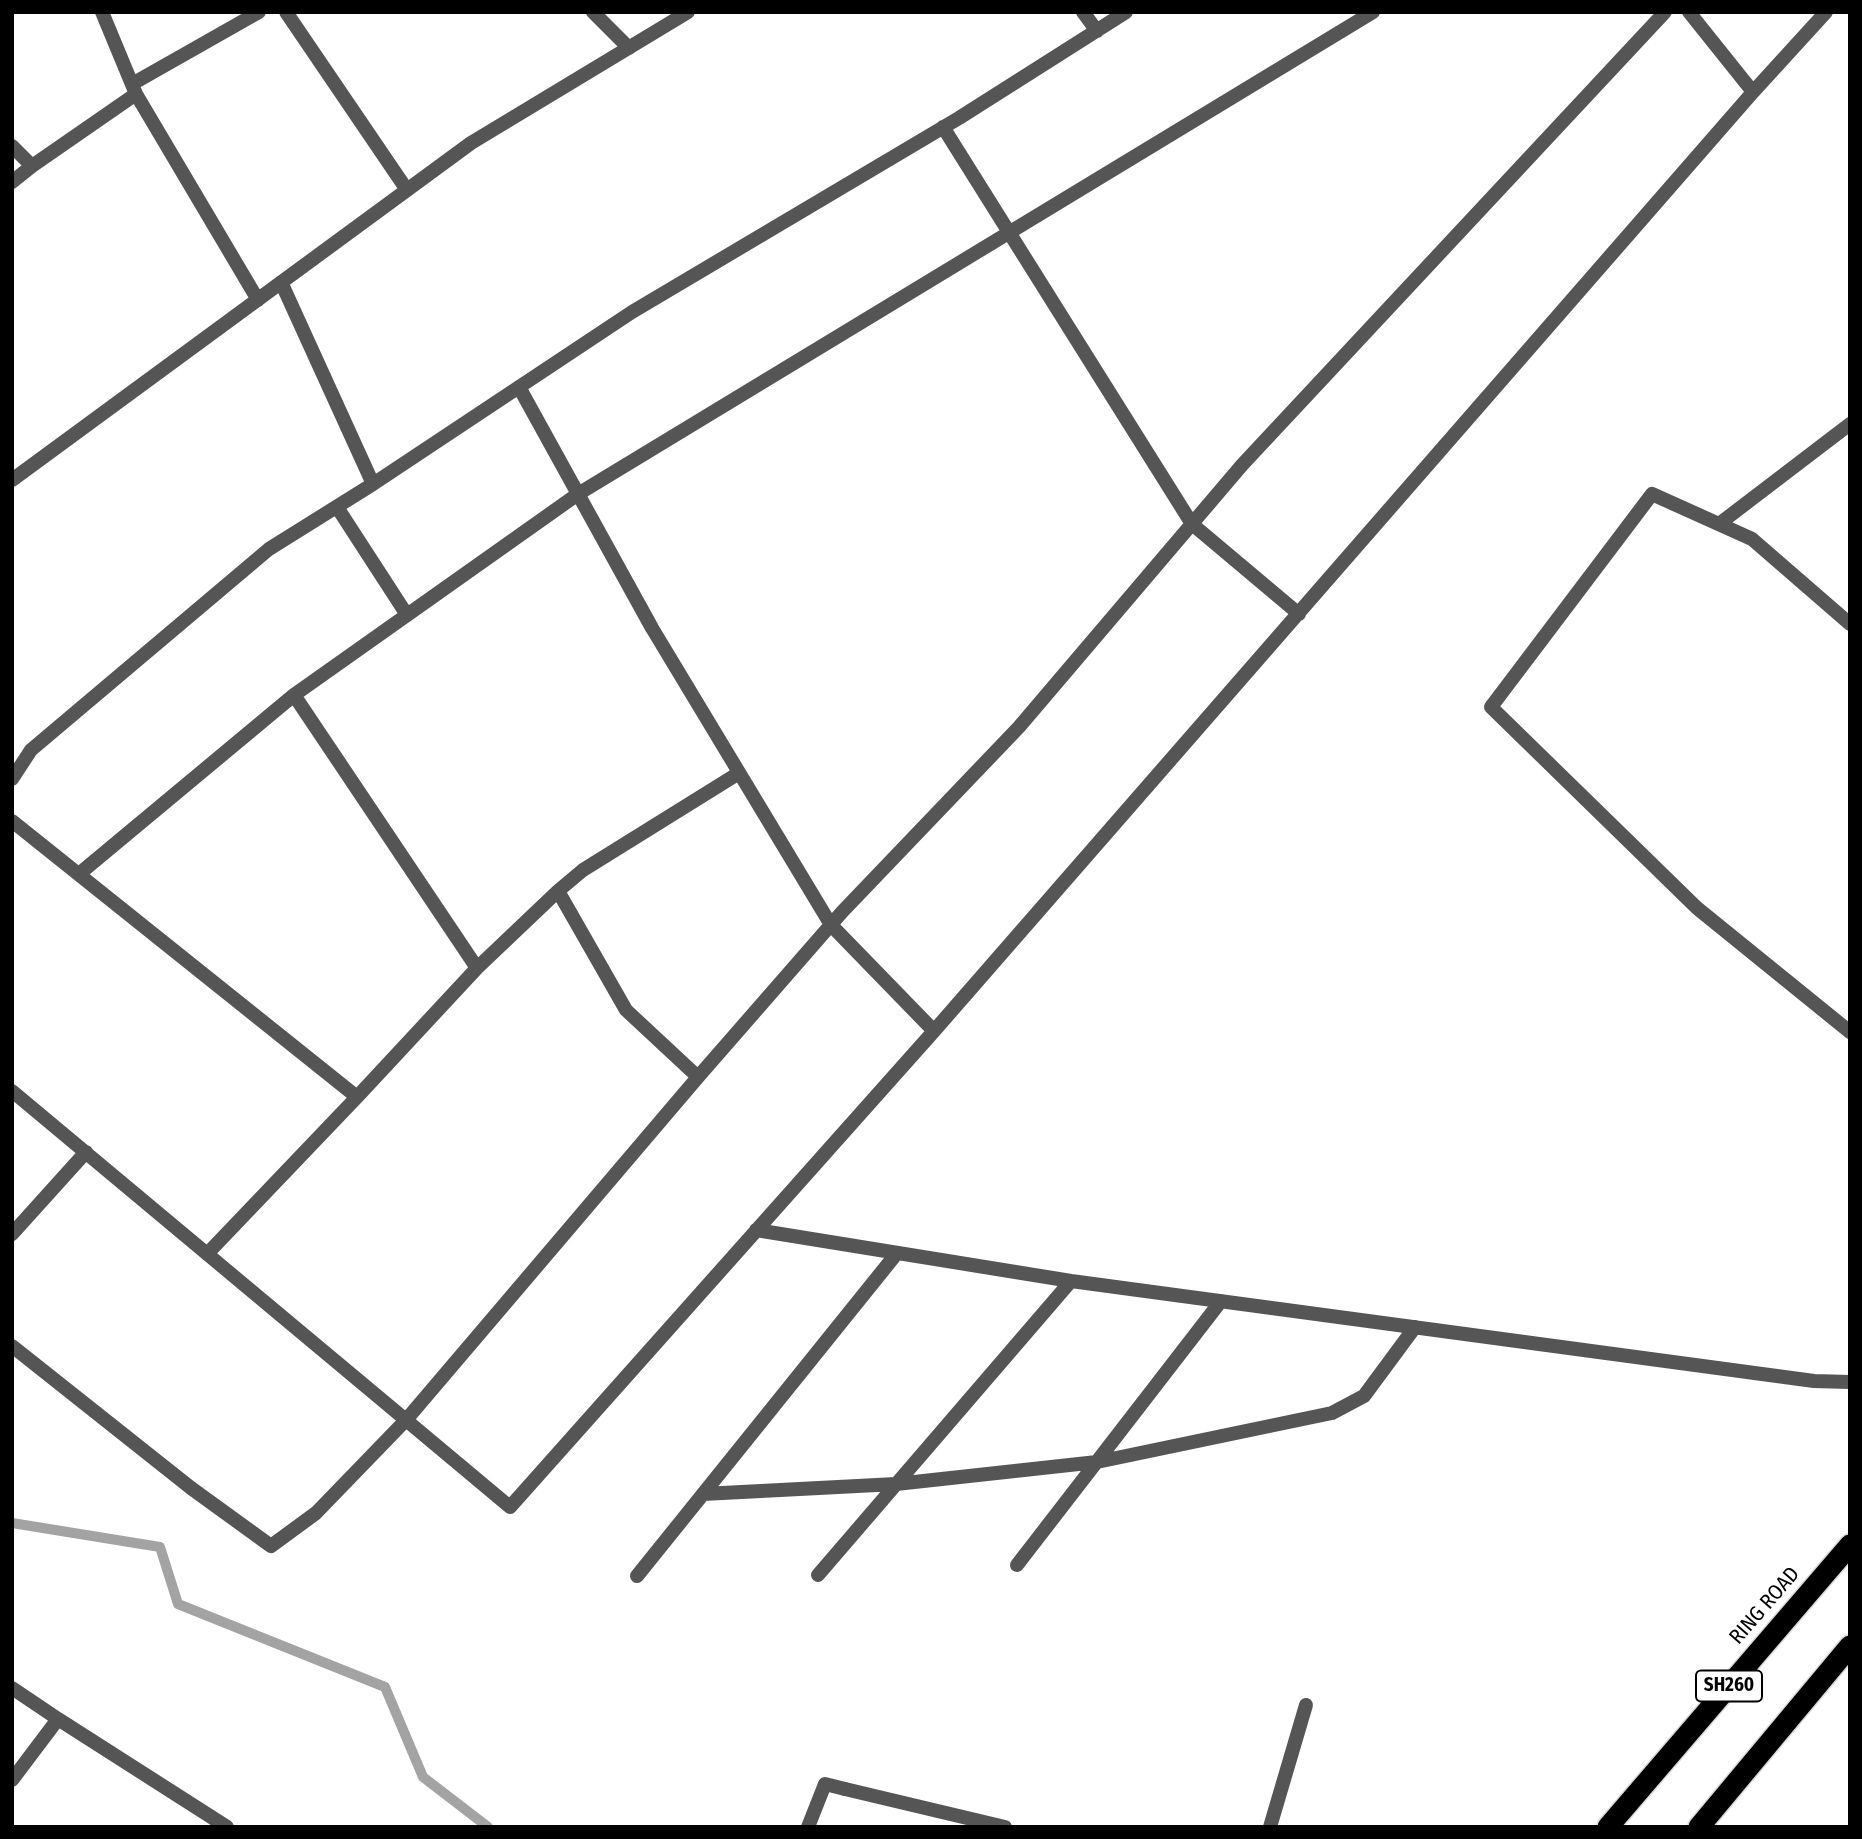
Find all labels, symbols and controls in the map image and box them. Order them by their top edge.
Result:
street label: RING ROAD [1725,1562,1805,1650]
road number: SH260 [1696,1670,1762,1702]

